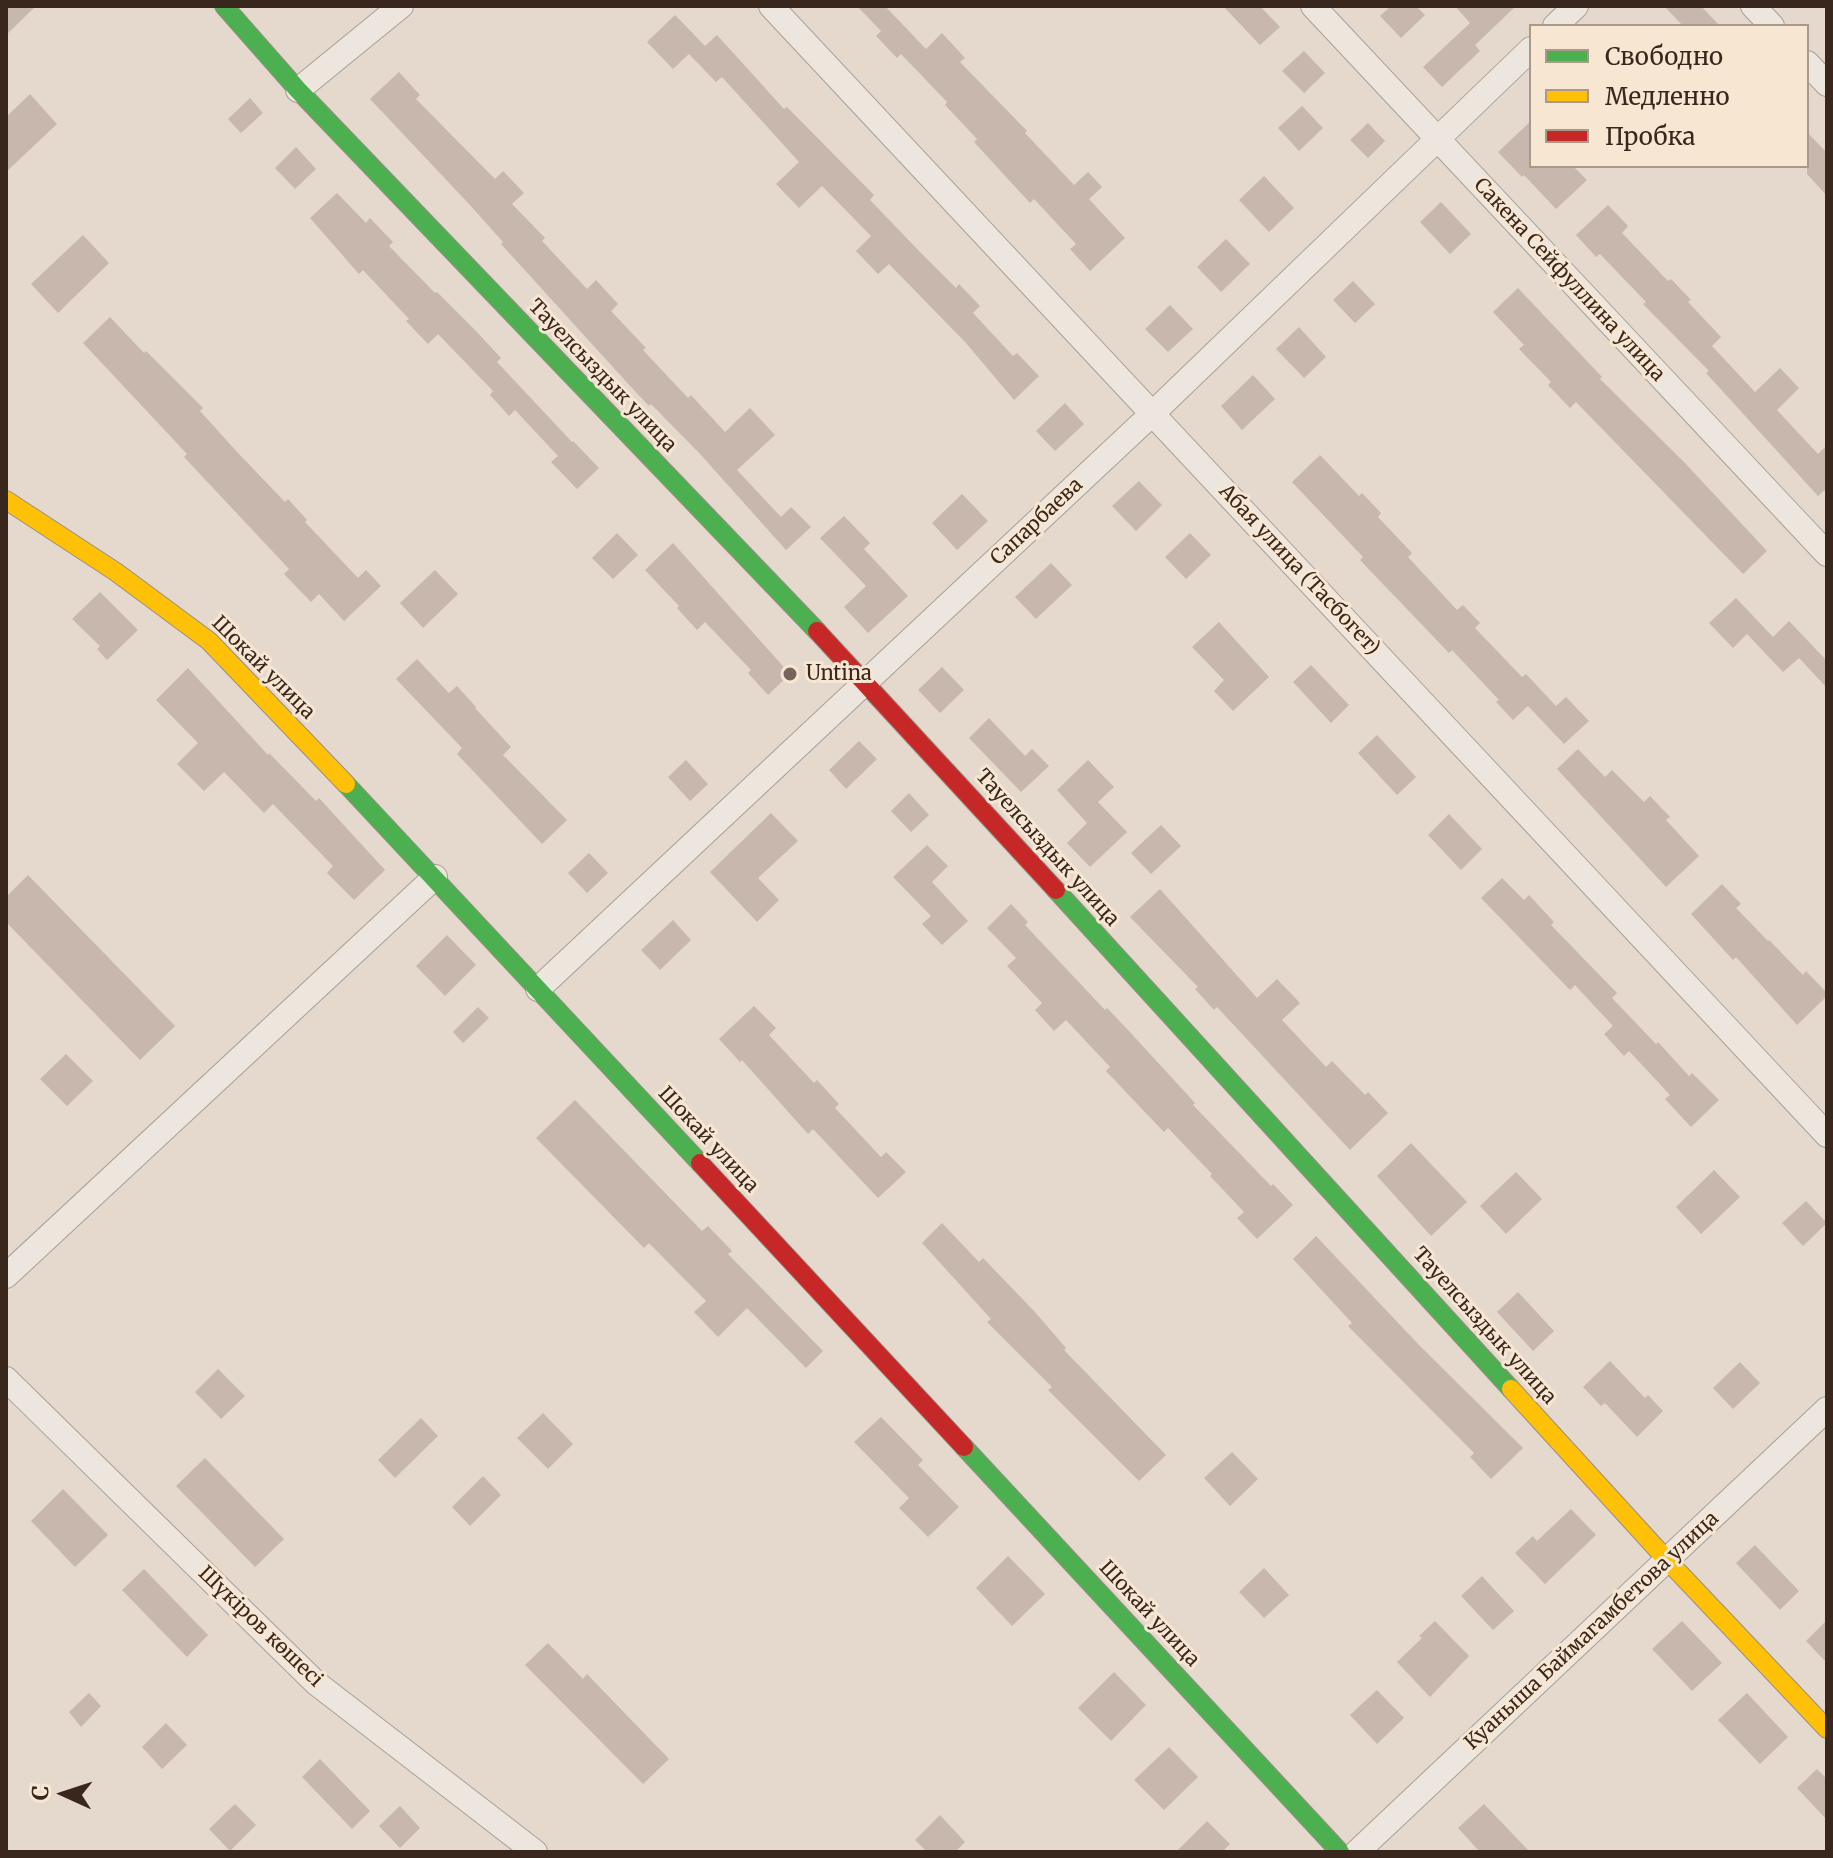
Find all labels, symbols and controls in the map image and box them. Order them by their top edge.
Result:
legend [1529,24,1809,168]
text: Свободно [1605,41,1723,72]
text: Медленно [1605,81,1729,112]
text: Пробка [1605,121,1695,152]
street label: Сакена Сейфуллина улица [1468,173,1670,387]
street label: Тауелсыздык улица [523,295,681,457]
street label: Сапарбаева [986,473,1088,571]
street label: Абая улица (Тасбогет) [1214,480,1384,660]
street label: Шокай улица [206,611,320,725]
place label: Untina [806,662,872,686]
marker: Untina [781,665,799,683]
street label: Тауелсыздык улица [970,765,1124,931]
street label: Шокай улица [653,1082,763,1198]
street label: Тауелсыздык улица [1407,1243,1561,1409]
street label: Куаныша Баймагамбетова улица [1460,1507,1724,1755]
street label: Шокай улица [1094,1556,1204,1672]
street label: Шүкіров көшесі [193,1562,327,1692]
north arrow [24,1754,104,1834]
text: С [26,1785,54,1801]

